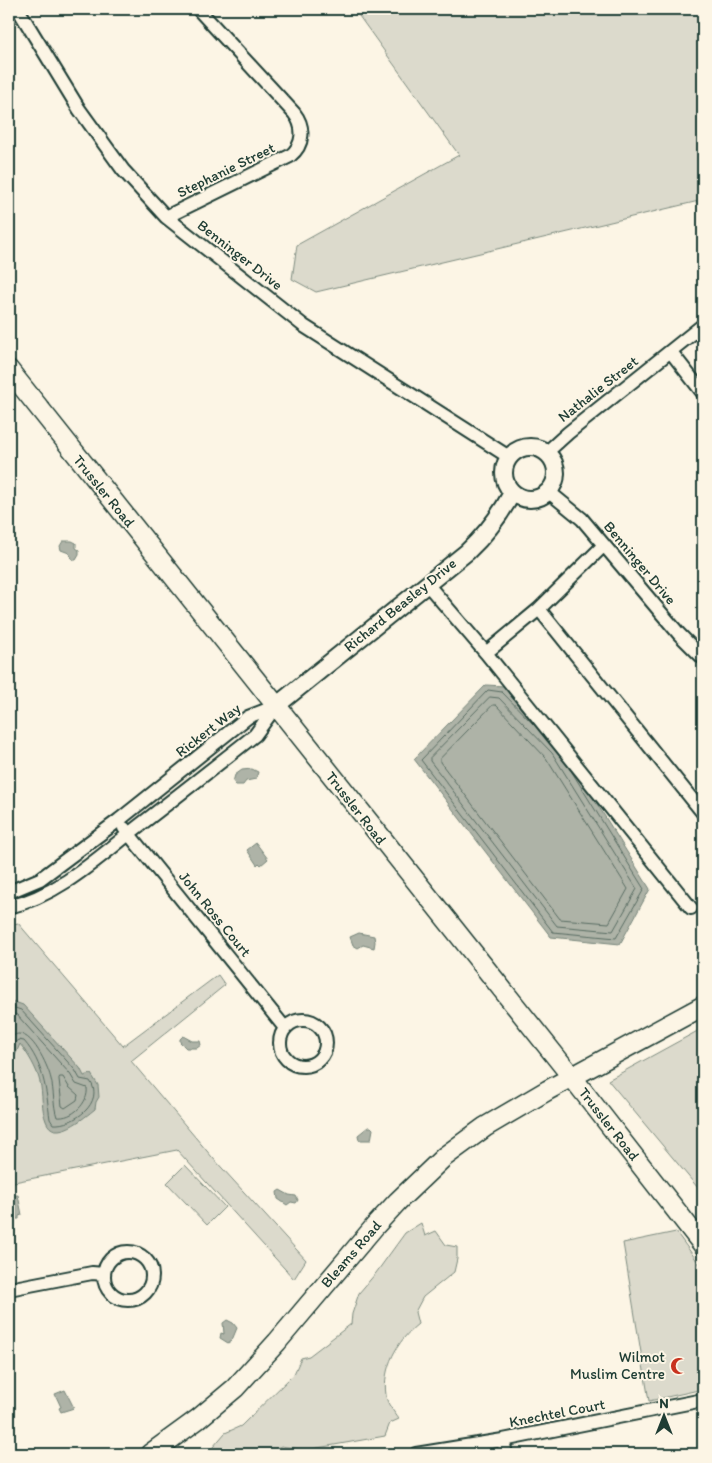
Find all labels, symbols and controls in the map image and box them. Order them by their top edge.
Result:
street label: Stephanie Street [174,138,278,201]
street label: Benninger Drive [194,216,286,294]
street label: Nathalie Street [554,352,642,426]
street label: Trussler Road [69,451,139,531]
street label: Benninger Drive [600,518,680,608]
street label: Richard Beasley Drive [340,554,460,656]
street label: Rickert Way [172,699,244,761]
street label: Trussler Road [322,768,390,848]
street label: John Ross Court [175,868,255,961]
street label: Trussler Road [575,1084,643,1164]
street label: Bleams Road [317,1216,386,1291]
place label: Wilmot Muslim Centre [570,1348,665,1383]
mosque icon: Wilmot Muslim Centre [669,1356,689,1376]
north arrow [640,1390,690,1440]
street label: Knechtel Court [507,1395,607,1431]
text: N [659,1395,669,1412]

